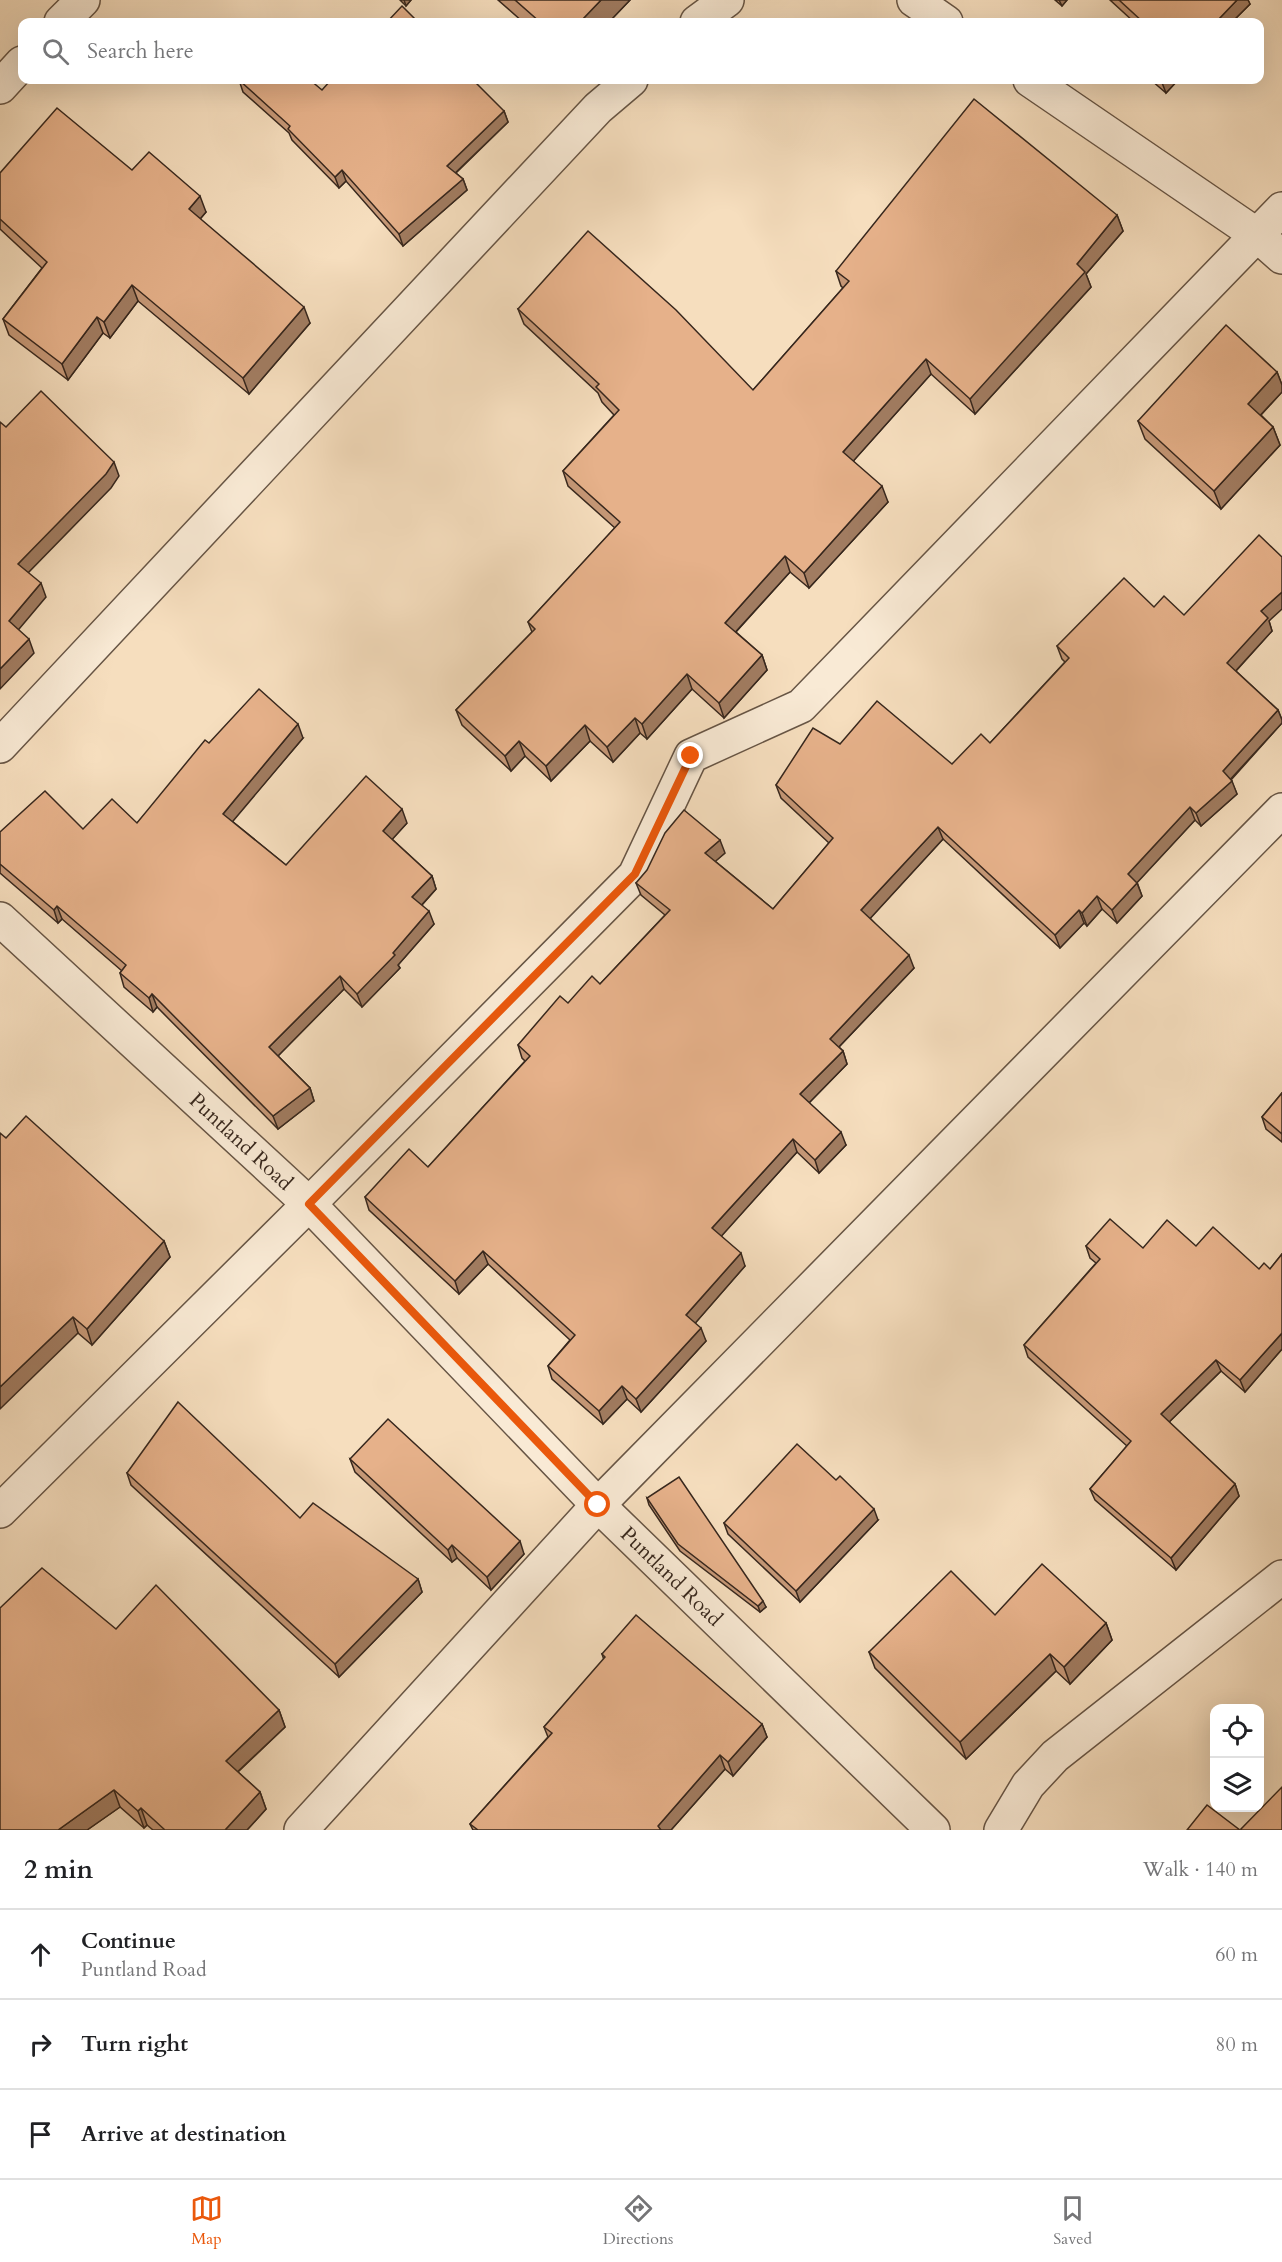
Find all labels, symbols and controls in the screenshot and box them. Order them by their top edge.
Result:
search box [18,18,1264,84]
icon: search [39,35,72,68]
text: Search here [87,36,194,66]
route end [677,742,703,768]
street label: Puntland Road [182,1086,299,1197]
route start [584,1491,610,1517]
street label: Puntland Road [614,1520,729,1633]
map controls [1210,1704,1264,1812]
button: locate [1210,1704,1264,1758]
button: layers [1210,1758,1264,1812]
text: 2 min [24,1852,93,1887]
text: Walk · 140 m [1143,1856,1258,1883]
text: Continue [81,1926,176,1956]
icon: ahead [24,1938,57,1971]
text: 60 m [1215,1941,1258,1968]
text: Puntland Road [81,1956,207,1983]
icon: right [24,2028,57,2061]
text: Turn right [81,2029,188,2059]
text: 80 m [1215,2031,1258,2058]
icon: arrive [24,2118,57,2151]
text: Arrive at destination [81,2119,286,2149]
tab: Map [190,2192,223,2250]
tab: Directions [603,2192,673,2250]
tab: Saved [1053,2192,1092,2250]

